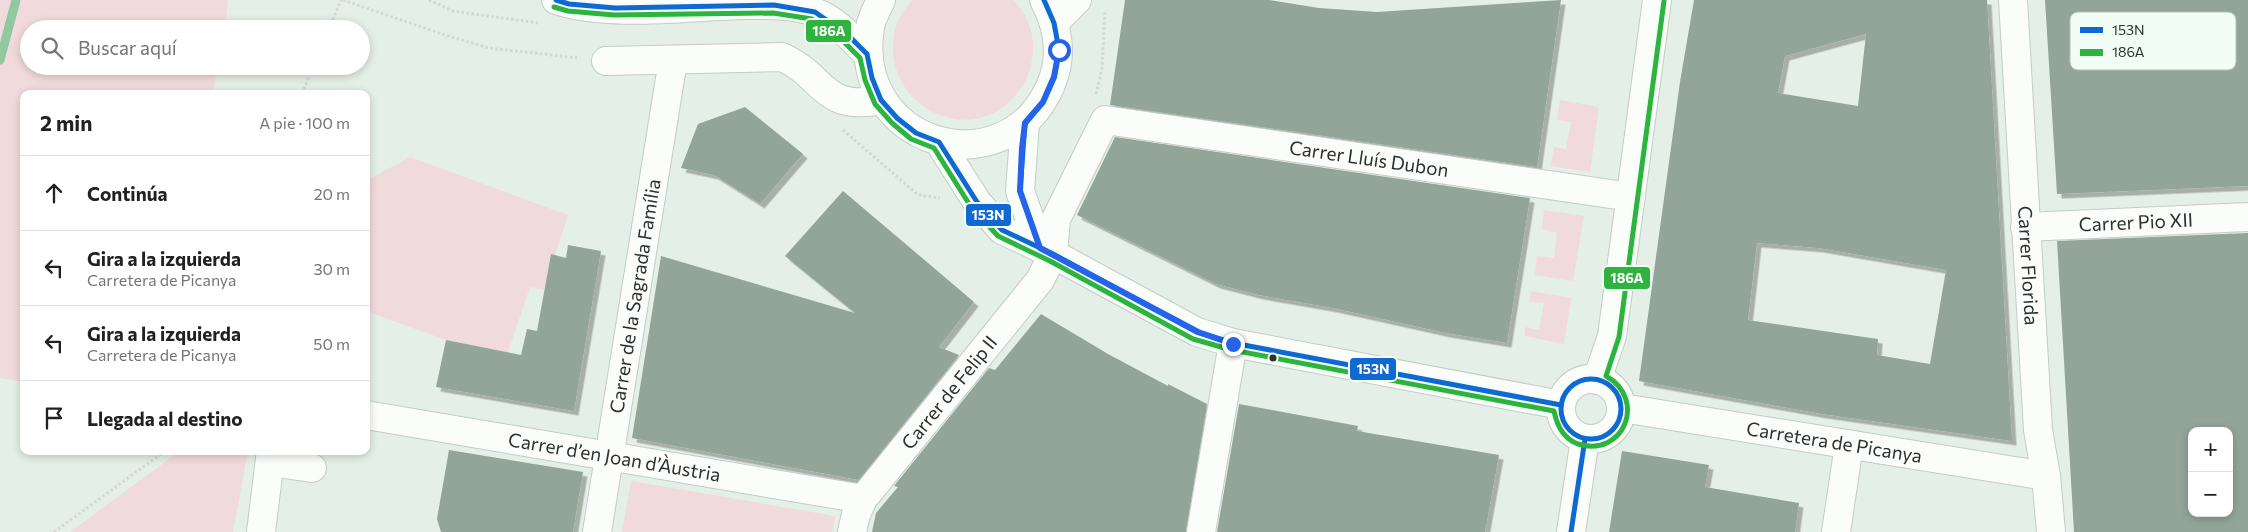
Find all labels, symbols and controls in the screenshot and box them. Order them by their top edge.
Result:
legend [2070,12,2236,70]
line badge: 186A [805,19,852,43]
search box [20,20,370,75]
text: 153N [2112,21,2145,38]
text: 186A [812,22,846,39]
icon: search [38,34,66,62]
text: Buscar aquí [78,36,177,59]
route start [1048,39,1071,62]
text: 186A [2112,43,2145,60]
text: 2 min [40,110,92,135]
text: A pie · 100 m [259,113,350,132]
street label: Carrer Lluís Dubon [1288,135,1450,181]
street label: Carrer de la Sagrada Família [604,177,665,415]
icon: ahead [40,179,68,207]
text: Continúa [87,182,168,205]
text: 20 m [314,184,350,203]
line badge: 153N [965,203,1012,227]
street label: Carrer Florida [2014,205,2044,326]
text: 153N [971,206,1005,223]
street label: Carrer Pio XII [2078,207,2194,236]
text: Gira a la izquierda [87,247,241,270]
icon: left [40,254,68,282]
text: 30 m [313,259,350,278]
line badge: 186A [1603,266,1651,290]
text: 186A [1610,269,1644,286]
text: Carretera de Picanya [87,270,236,289]
text: Gira a la izquierda [87,322,241,345]
icon: left [40,329,68,357]
street label: Carrer de Felip II [896,331,1002,454]
route end [1222,333,1245,356]
text: 50 m [313,334,350,353]
text: Carretera de Picanya [87,345,236,364]
unlabelled marker [1268,353,1278,363]
line badge: 153N [1349,357,1397,381]
text: 153N [1356,360,1390,377]
icon: arrive [40,404,68,432]
text: Llegada al destino [87,407,243,430]
street label: Carretera de Picanya [1745,416,1924,467]
street label: Carrer d’en Joan d’Àustria [507,427,722,486]
map controls [2188,427,2233,517]
button: + [2188,427,2233,472]
button: − [2188,472,2233,517]

